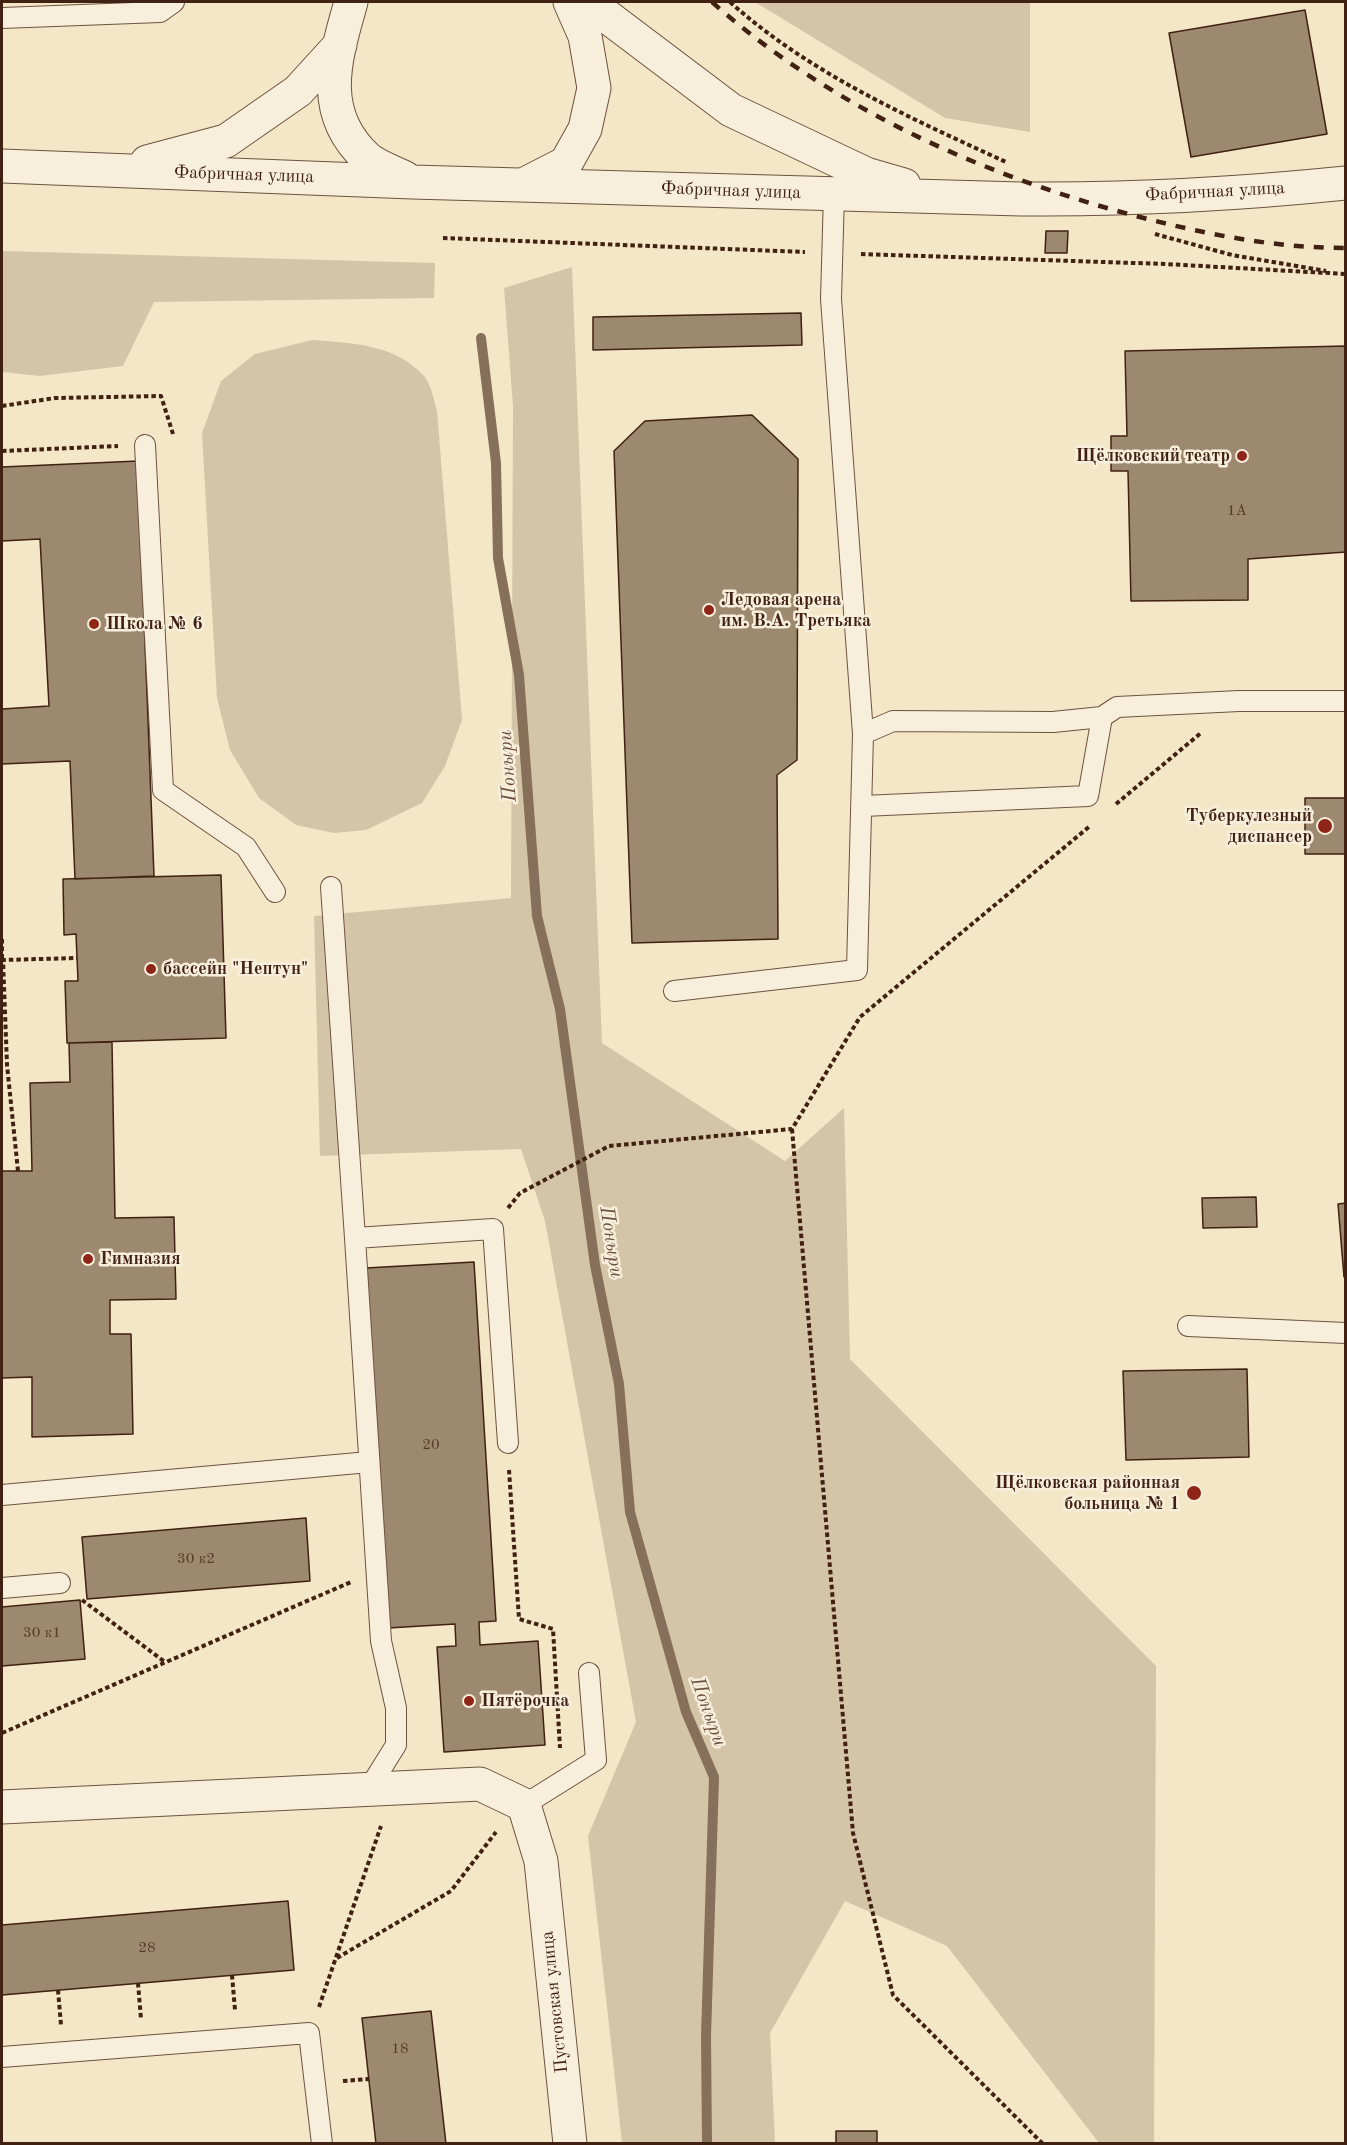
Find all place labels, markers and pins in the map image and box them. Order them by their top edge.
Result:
place label: Щёлковский театр [1076,445,1230,467]
marker: Щёлковский театр [1235,449,1249,463]
place label: Ледовая арена им. В.А. Третьяка [721,589,871,632]
marker: Ледовая арена им. В.А. Третьяка [702,603,716,617]
place label: Школа № 6 [106,613,203,635]
marker: Школа № 6 [87,617,101,631]
place label: Туберкулезный диспансер [1186,805,1312,848]
marker: Туберкулезный диспансер [1316,817,1334,835]
place label: бассейн "Нептун" [163,958,308,980]
marker: бассейн "Нептун" [144,962,158,976]
place label: Гимназия [100,1248,181,1270]
marker: Гимназия [81,1252,95,1266]
place label: Щёлковская районная больница № 1 [995,1472,1180,1514]
marker: Щёлковская районная больница № 1 [1185,1484,1203,1502]
place label: Пятёрочка [481,1690,569,1712]
marker: Пятёрочка [462,1694,476,1708]

